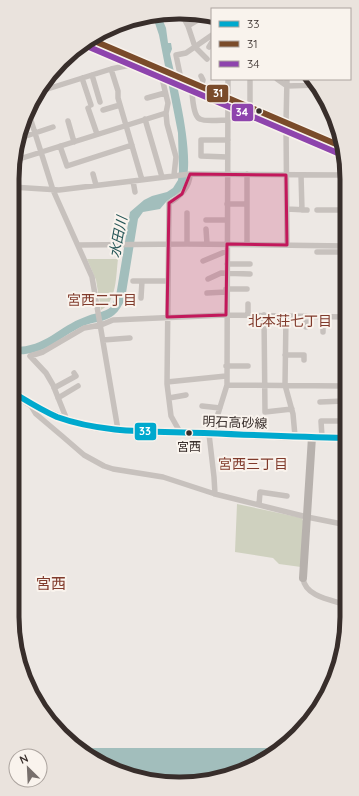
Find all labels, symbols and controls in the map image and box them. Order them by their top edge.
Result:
legend [211,8,351,80]
text: 33 [247,16,260,31]
text: 31 [247,36,258,51]
text: 34 [247,56,260,71]
line badge: 31 [206,84,229,103]
text: 31 [213,86,223,100]
line badge: 34 [231,103,254,122]
text: 34 [236,105,249,119]
unlabelled marker [254,106,264,116]
water label: 水田川 [105,213,131,259]
district label: 宮西二丁目 [67,291,137,309]
district label: 北本荘七丁目 [248,312,332,330]
street label: 明石高砂線 [202,413,268,431]
line badge: 33 [134,422,157,441]
text: 33 [139,424,151,438]
marker: 宮西 [184,428,194,438]
place label: 宮西 [177,439,201,454]
district label: 宮西三丁目 [218,455,288,473]
district label: 宮西 [36,574,66,593]
north arrow [8,748,48,788]
text: N [17,751,30,767]

